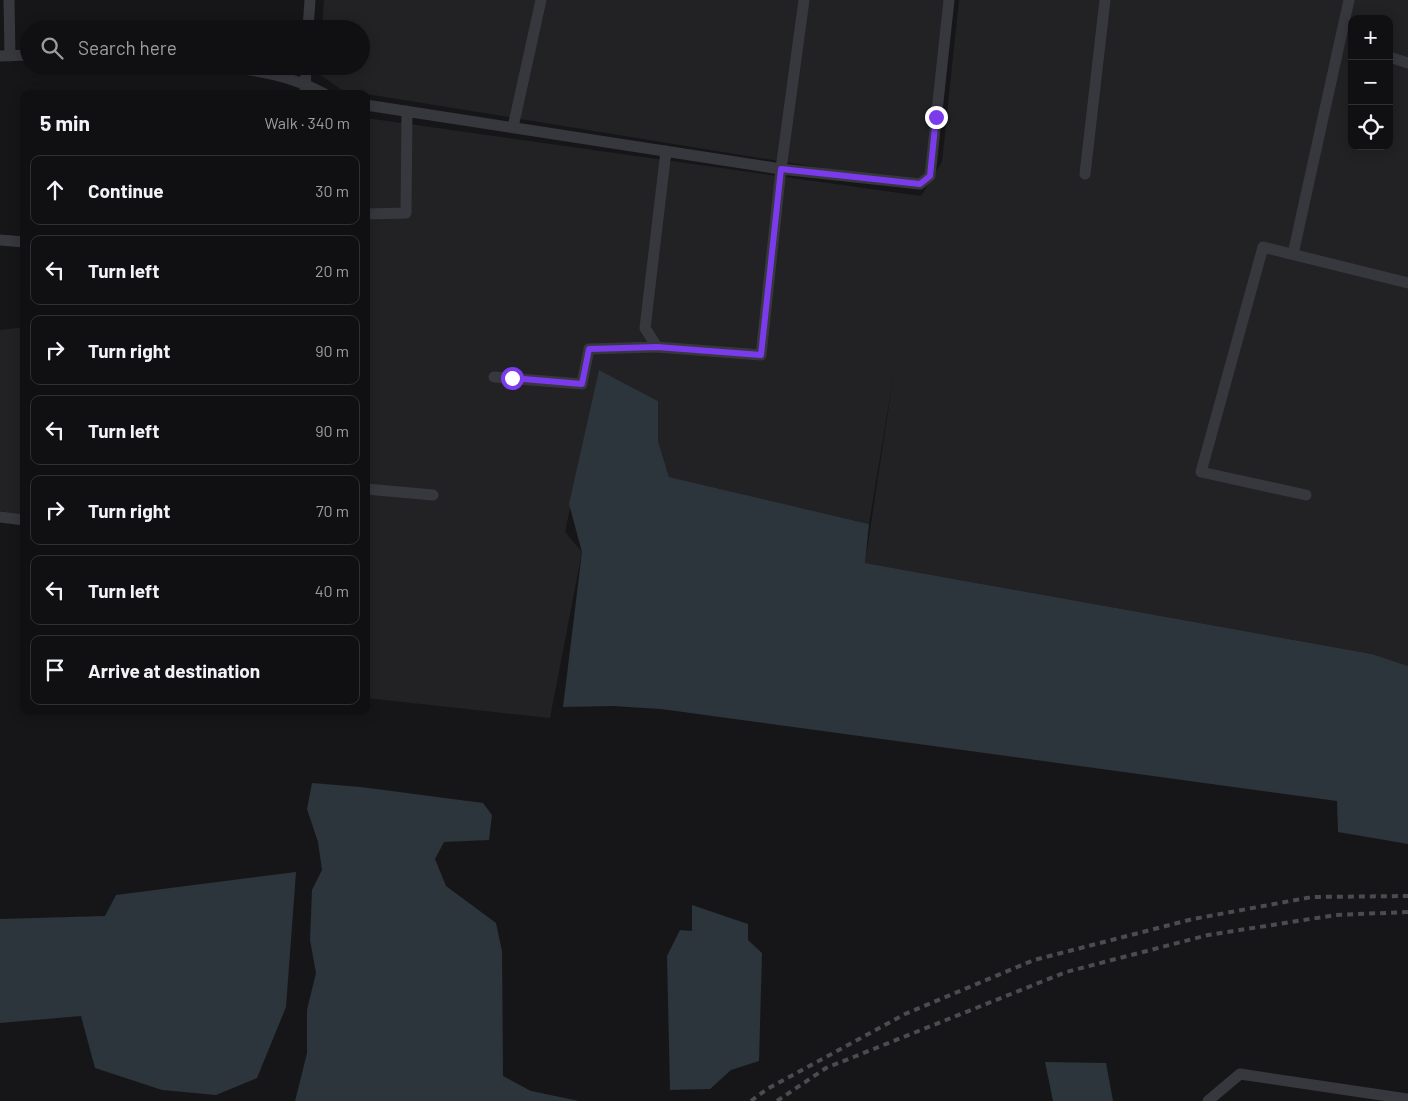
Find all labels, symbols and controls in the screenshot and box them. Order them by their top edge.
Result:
map controls [1348,15,1393,150]
button: + [1348,15,1393,60]
search box [20,20,370,75]
icon: search [38,34,66,62]
text: Search here [78,36,177,59]
button: − [1348,60,1393,105]
button: locate [1348,105,1393,150]
route end [925,106,948,129]
text: 5 min [40,110,90,135]
text: Walk · 340 m [265,113,350,132]
icon: ahead [41,176,69,204]
text: Continue [88,179,164,202]
text: 30 m [315,181,349,200]
icon: left [41,256,69,284]
text: Turn left [88,259,159,282]
text: 20 m [315,261,349,280]
icon: right [41,336,69,364]
text: Turn right [88,339,170,362]
text: 90 m [315,341,349,360]
route start [501,367,524,390]
icon: left [41,416,69,444]
text: Turn left [88,419,159,442]
text: 90 m [315,421,349,440]
icon: right [41,496,69,524]
text: Turn right [88,499,170,522]
text: 70 m [316,501,349,520]
icon: left [41,576,69,604]
text: Turn left [88,579,159,602]
text: 40 m [315,581,349,600]
icon: arrive [41,656,69,684]
text: Arrive at destination [88,659,260,682]

